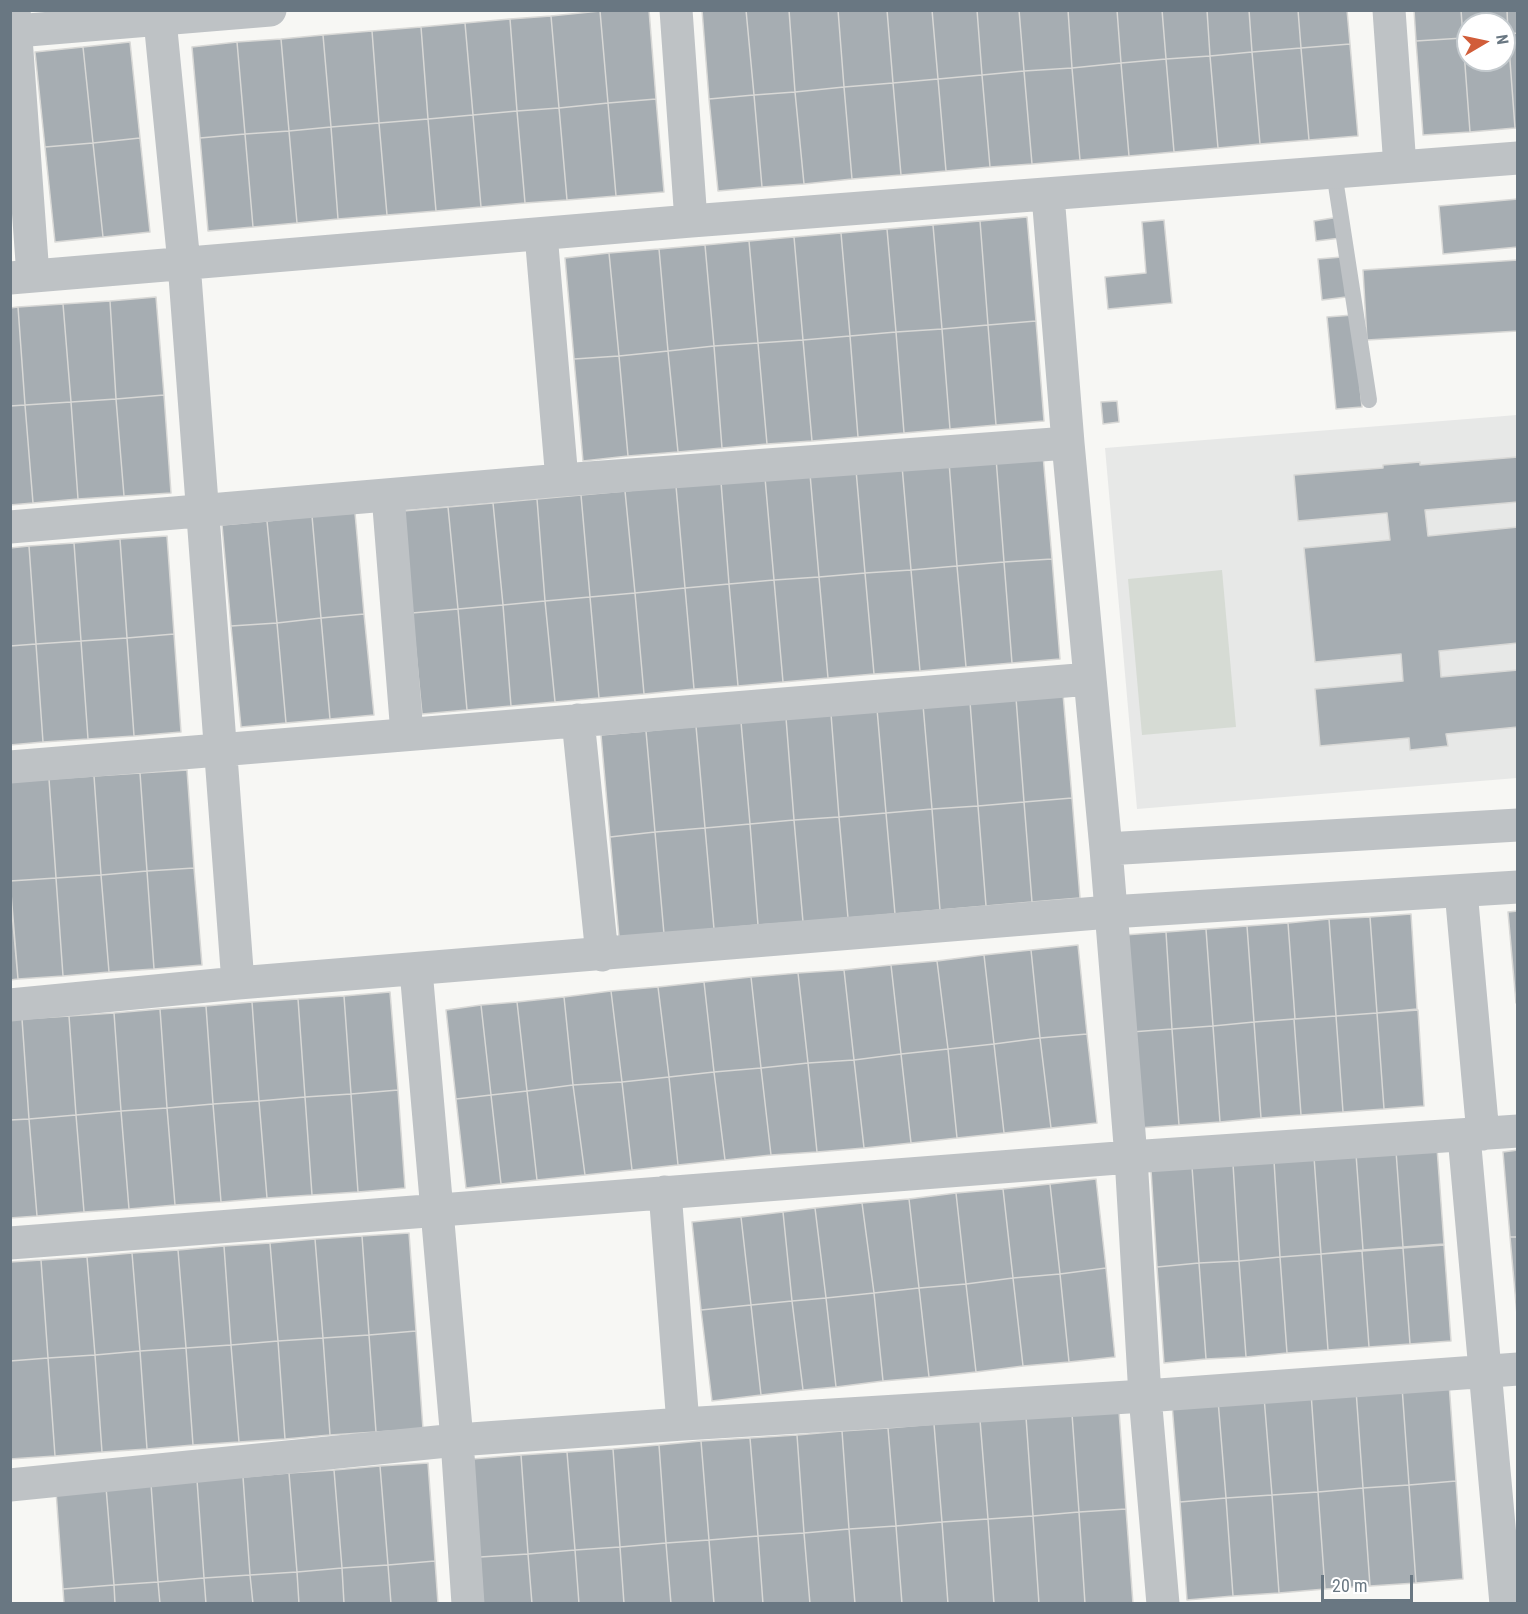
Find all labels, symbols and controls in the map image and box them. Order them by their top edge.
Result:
north arrow [1456,12,1516,72]
text: N [1492,33,1512,46]
scale bar [1324,1563,1416,1601]
text: 20 m [1332,1575,1367,1596]

